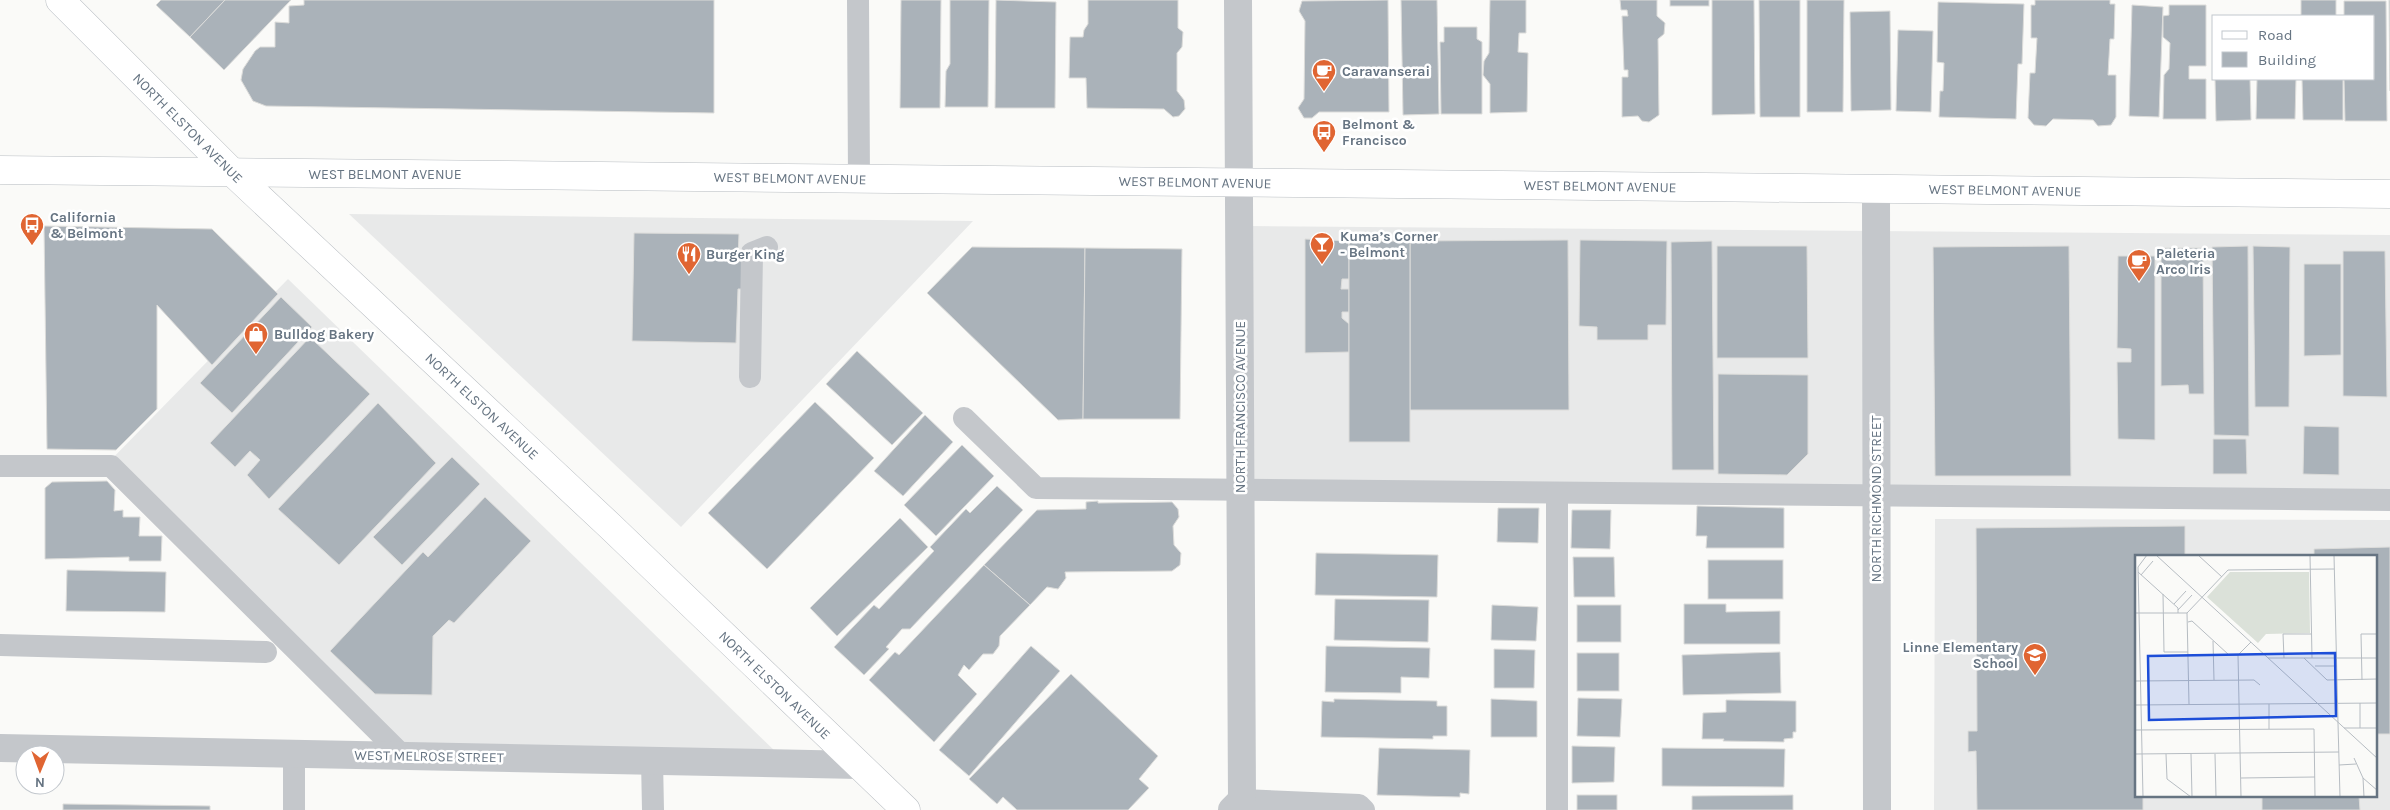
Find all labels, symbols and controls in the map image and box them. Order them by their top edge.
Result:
legend [2212,15,2375,80]
text: Road [2258,26,2293,44]
text: Building [2258,51,2316,69]
cafe icon: Caravanserai [1311,58,1337,92]
place label: Caravanserai [1342,63,1430,80]
street label: NORTH ELSTON AVENUE [129,70,246,187]
place label: Belmont & Francisco [1342,116,1415,149]
bus stop icon: Belmont & Francisco [1311,119,1337,153]
street label: WEST BELMONT AVENUE [308,166,462,183]
street label: WEST BELMONT AVENUE [713,169,867,188]
street label: WEST BELMONT AVENUE [1118,173,1272,192]
street label: WEST BELMONT AVENUE [1523,177,1677,196]
street label: WEST BELMONT AVENUE [1928,181,2082,200]
place label: California & Belmont [50,209,124,242]
bus stop icon: California & Belmont [19,212,45,246]
place label: Kuma’s Corner - Belmont [1340,228,1439,261]
bar icon: Kuma’s Corner - Belmont [1309,231,1335,265]
restaurant icon: Burger King [676,241,702,275]
place label: Paleteria Arco Iris [2156,245,2215,278]
place label: Burger King [706,246,784,263]
cafe icon: Paleteria Arco Iris [2126,248,2152,282]
shop icon: Bulldog Bakery [243,321,269,355]
street label: NORTH FRANCISCO AVENUE [1232,321,1249,493]
place label: Bulldog Bakery [274,326,374,343]
street label: NORTH ELSTON AVENUE [421,349,542,463]
street label: NORTH RICHMOND STREET [1868,415,1885,583]
inset map [2135,555,2378,798]
street label: NORTH ELSTON AVENUE [715,628,834,743]
place label: Linne Elementary School [1903,639,2018,672]
school or university icon: Linne Elementary School [2022,642,2048,676]
north arrow [15,745,65,795]
street label: WEST MELROSE STREET [354,747,504,766]
text: N [35,774,45,791]

